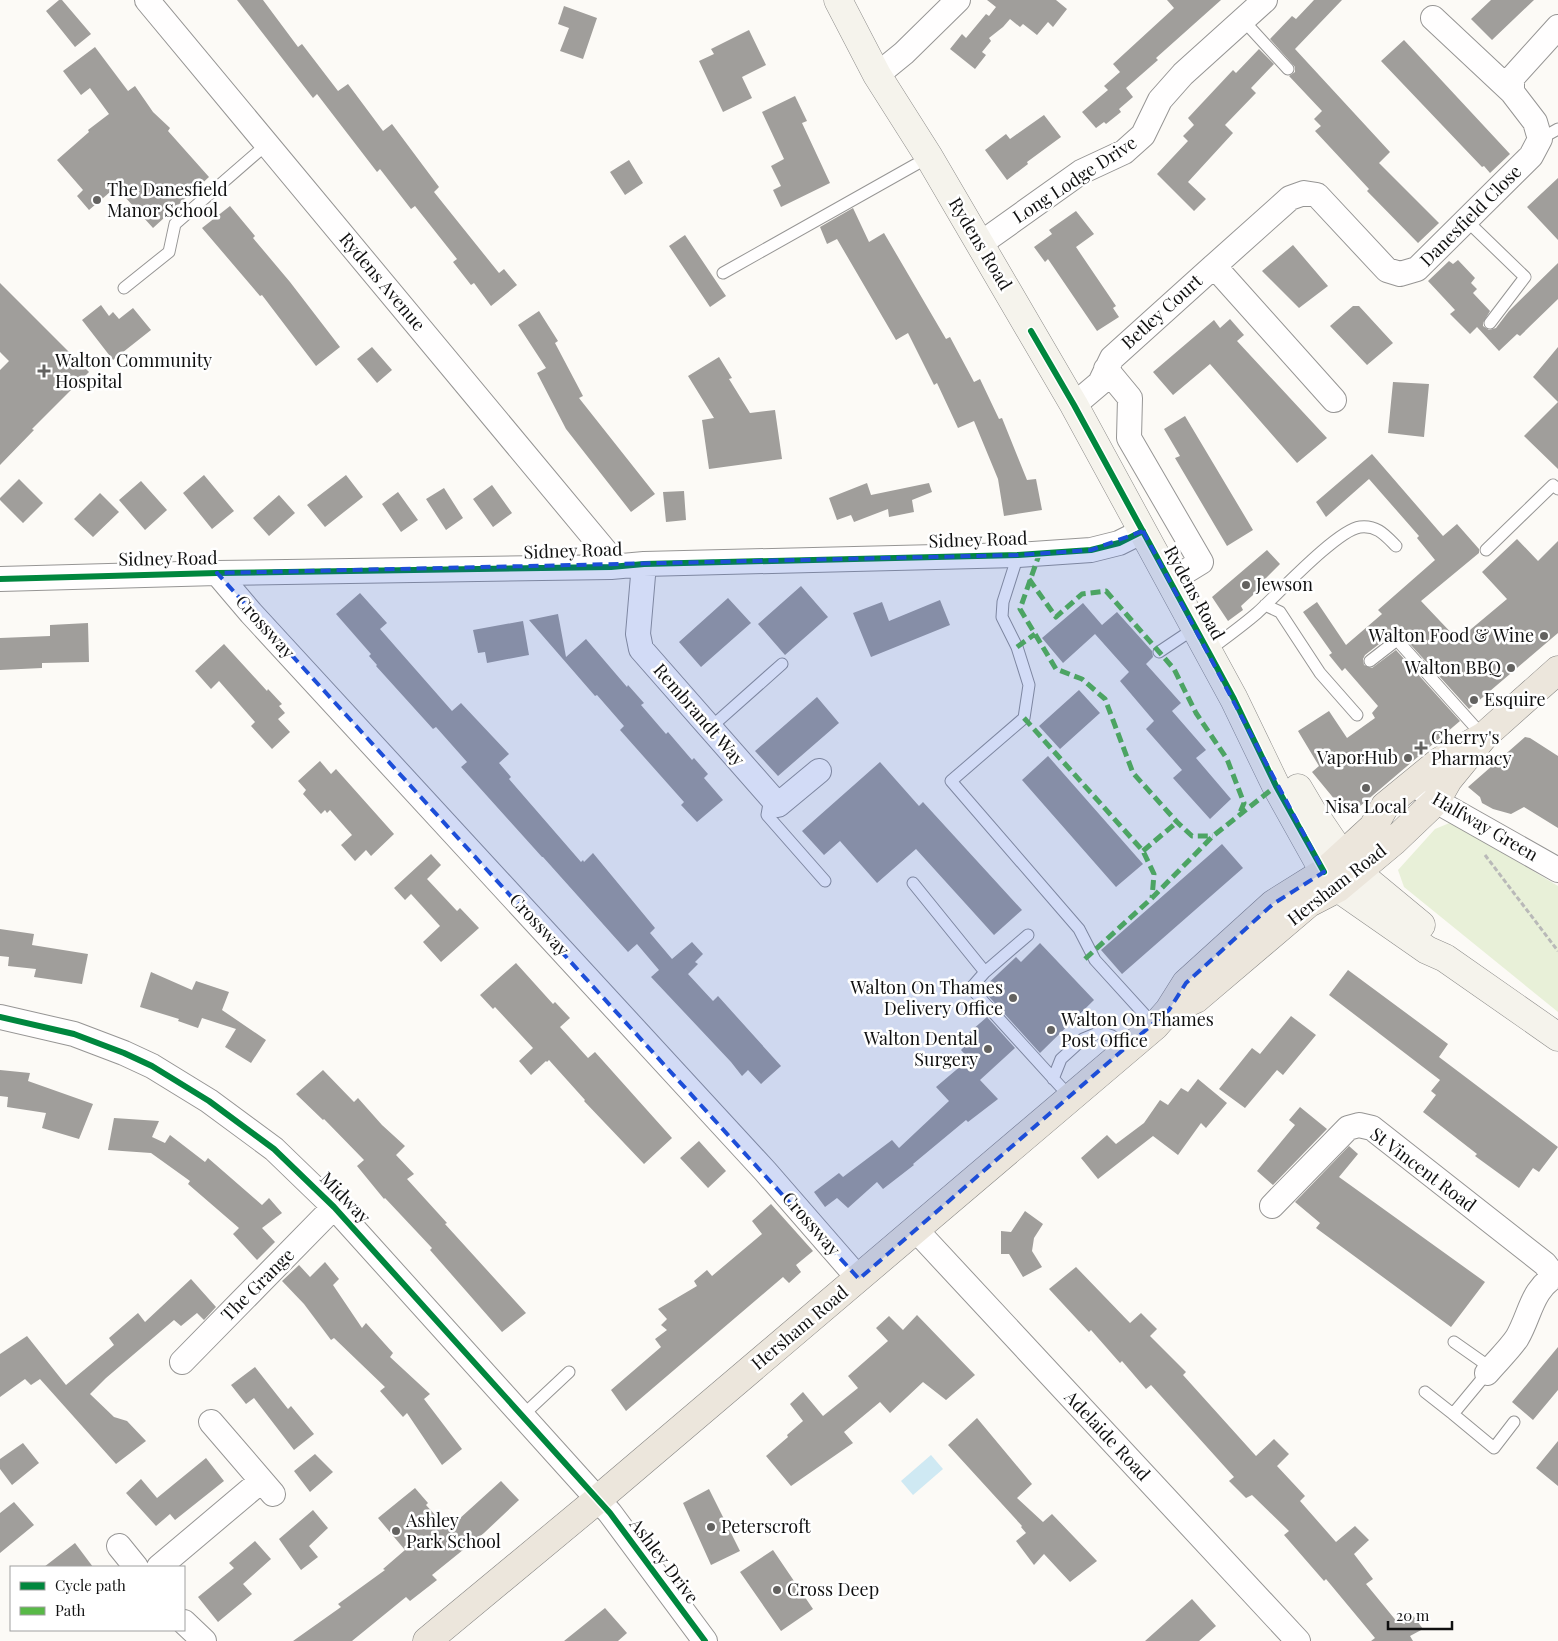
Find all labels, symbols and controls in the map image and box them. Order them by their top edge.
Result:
street label: Long Lodge Drive [1008,130,1141,228]
street label: Danesfield Close [1414,159,1526,271]
place label: The Danesfield Manor School [107,177,228,222]
street label: Rydens Road [944,193,1018,295]
marker: The Danesfield Manor School [91,194,103,206]
street label: Rydens Avenue [334,227,431,336]
street label: Betley Court [1116,268,1207,354]
place label: Walton Community Hospital [54,348,212,393]
marker: Walton Community Hospital [37,364,51,378]
street label: Sidney Road [928,525,1028,553]
street label: Sidney Road [523,536,623,564]
street label: Rydens Road [1159,541,1231,644]
street label: Sidney Road [118,545,218,571]
place label: Jewson [1255,572,1313,596]
marker: Jewson [1240,579,1252,591]
street label: Crossway [231,589,301,663]
place label: Walton Food & Wine [1368,623,1534,647]
marker: Walton Food & Wine [1538,630,1550,642]
place label: Walton BBQ [1403,655,1502,679]
street label: Rembrandt Way [649,658,751,771]
marker: Walton BBQ [1505,662,1517,674]
place label: Esquire [1484,687,1546,711]
marker: Esquire [1468,694,1480,706]
place label: Cherry's Pharmacy [1431,725,1512,770]
marker: Cherry's Pharmacy [1415,742,1427,754]
place label: VaporHub [1316,745,1398,769]
marker: VaporHub [1402,752,1414,764]
marker: Nisa Local [1360,782,1372,794]
street label: Halfway Green [1428,786,1543,866]
place label: Nisa Local [1325,794,1407,818]
street label: Hersham Road [1282,838,1391,930]
street label: Crossway [504,888,575,961]
place label: Walton On Thames Delivery Office [849,975,1003,1020]
marker: Walton On Thames Delivery Office [1007,992,1019,1004]
place label: Walton On Thames Post Office [1060,1007,1214,1052]
marker: Walton On Thames Post Office [1045,1024,1057,1036]
place label: Walton Dental Surgery [863,1026,978,1071]
marker: Walton Dental Surgery [982,1043,994,1055]
street label: St Vincent Road [1366,1122,1482,1217]
street label: Midway [315,1166,376,1228]
street label: Crossway [777,1186,846,1261]
street label: The Grange [216,1243,299,1326]
street label: Hersham Road [746,1279,853,1375]
street label: Adelaide Road [1059,1384,1156,1486]
place label: Ashley Park School [405,1508,501,1553]
street label: Ashley Drive [624,1512,705,1608]
place label: Peterscroft [721,1514,811,1538]
marker: Peterscroft [705,1521,717,1533]
marker: Ashley Park School [390,1525,402,1537]
legend [10,1566,185,1631]
text: Cycle path [55,1575,126,1595]
place label: Cross Deep [787,1577,879,1601]
marker: Cross Deep [771,1584,783,1596]
scale bar [1388,1598,1452,1630]
text: Path [55,1600,85,1620]
text: 20 m [1396,1605,1430,1625]

